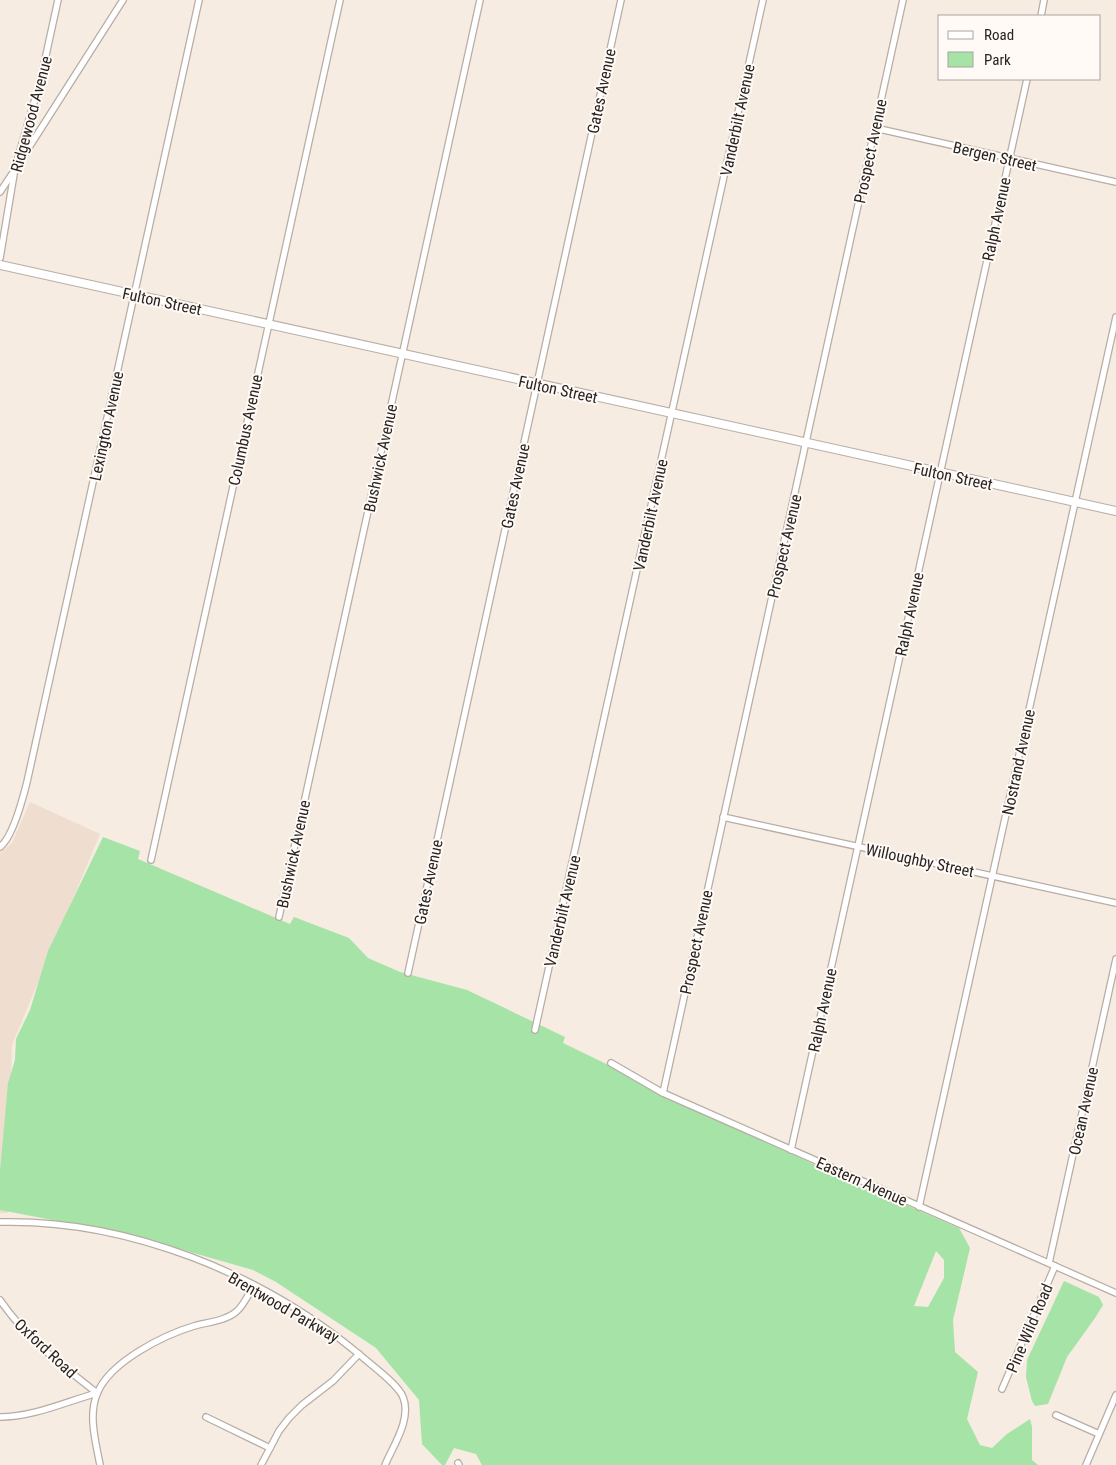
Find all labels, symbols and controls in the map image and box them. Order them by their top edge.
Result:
legend [938,15,1101,80]
text: Road [984,26,1014,44]
street label: Gates Avenue [583,47,620,135]
text: Park [984,51,1011,69]
street label: Ridgewood Avenue [7,54,56,174]
street label: Vanderbilt Avenue [716,62,759,178]
street label: Prospect Avenue [850,97,891,205]
street label: Bergen Street [951,138,1039,175]
street label: Ralph Avenue [978,175,1015,263]
street label: Fulton Street [121,284,203,319]
street label: Lexington Avenue [86,370,127,483]
street label: Fulton Street [517,372,599,407]
street label: Columbus Avenue [224,373,267,487]
street label: Bushwick Avenue [360,402,401,514]
street label: Gates Avenue [497,442,534,530]
street label: Vanderbilt Avenue [629,457,672,573]
street label: Fulton Street [912,459,994,494]
street label: Prospect Avenue [763,492,806,600]
street label: Ralph Avenue [891,570,928,658]
street label: Nostrand Avenue [998,707,1039,817]
street label: Bushwick Avenue [273,798,314,910]
street label: Gates Avenue [410,838,447,926]
street label: Willoughby Street [864,840,976,881]
street label: Vanderbilt Avenue [540,853,585,969]
street label: Prospect Avenue [676,888,717,996]
street label: Ralph Avenue [804,966,841,1054]
street label: Ocean Avenue [1065,1065,1102,1157]
street label: Eastern Avenue [813,1153,910,1210]
street label: Brentwood Parkway [225,1268,343,1347]
street label: Pine Wild Road [1002,1281,1057,1376]
street label: Oxford Road [11,1315,81,1382]

